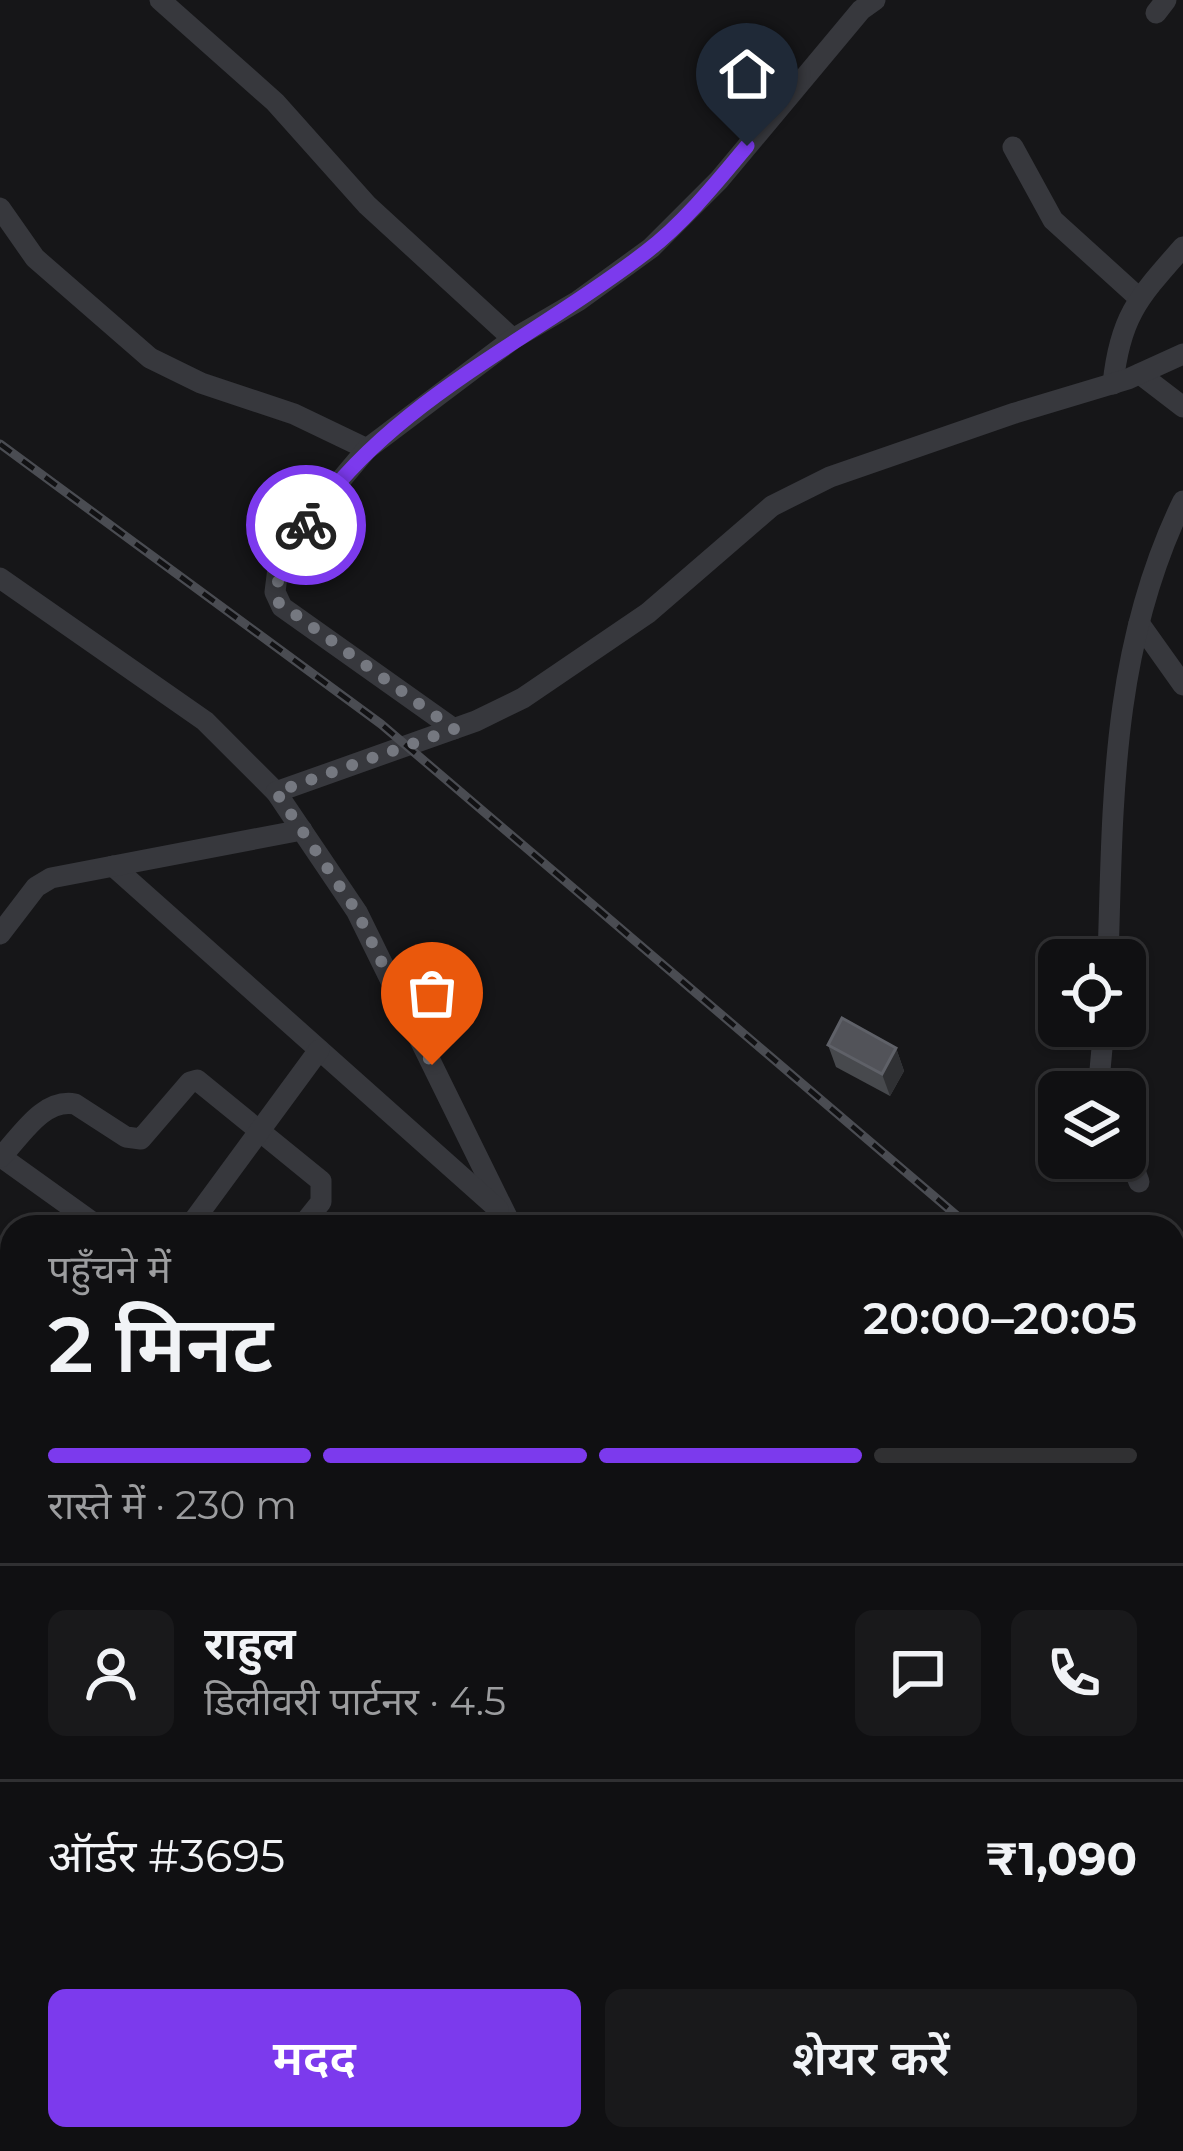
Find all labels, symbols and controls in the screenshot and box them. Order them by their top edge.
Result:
pin [696,23,798,146]
icon: home [714,41,780,107]
courier [246,465,366,585]
icon: bike [273,492,339,558]
map controls [1038,939,1146,1179]
button: locate [1038,939,1146,1047]
pin [381,942,483,1065]
icon: bag [399,960,465,1026]
button: layers [1038,1071,1146,1179]
text: पहुँचने में [48,1245,171,1293]
text: 20:00–20:05 [863,1290,1137,1345]
text: 2 मिनट [48,1296,273,1392]
text: रास्ते में · 230 m [48,1481,297,1529]
button: person [48,1610,174,1736]
button: chat [855,1610,981,1736]
button: phone [1011,1610,1137,1736]
text: राहुल [204,1615,296,1670]
text: डिलीवरी पार्टनर · 4.5 [204,1677,506,1725]
text: ऑर्डर #3695 [48,1828,285,1883]
text: ₹1,090 [986,1831,1137,1886]
button: मदद [48,1989,581,2127]
button: शेयर करें [605,1989,1137,2127]

